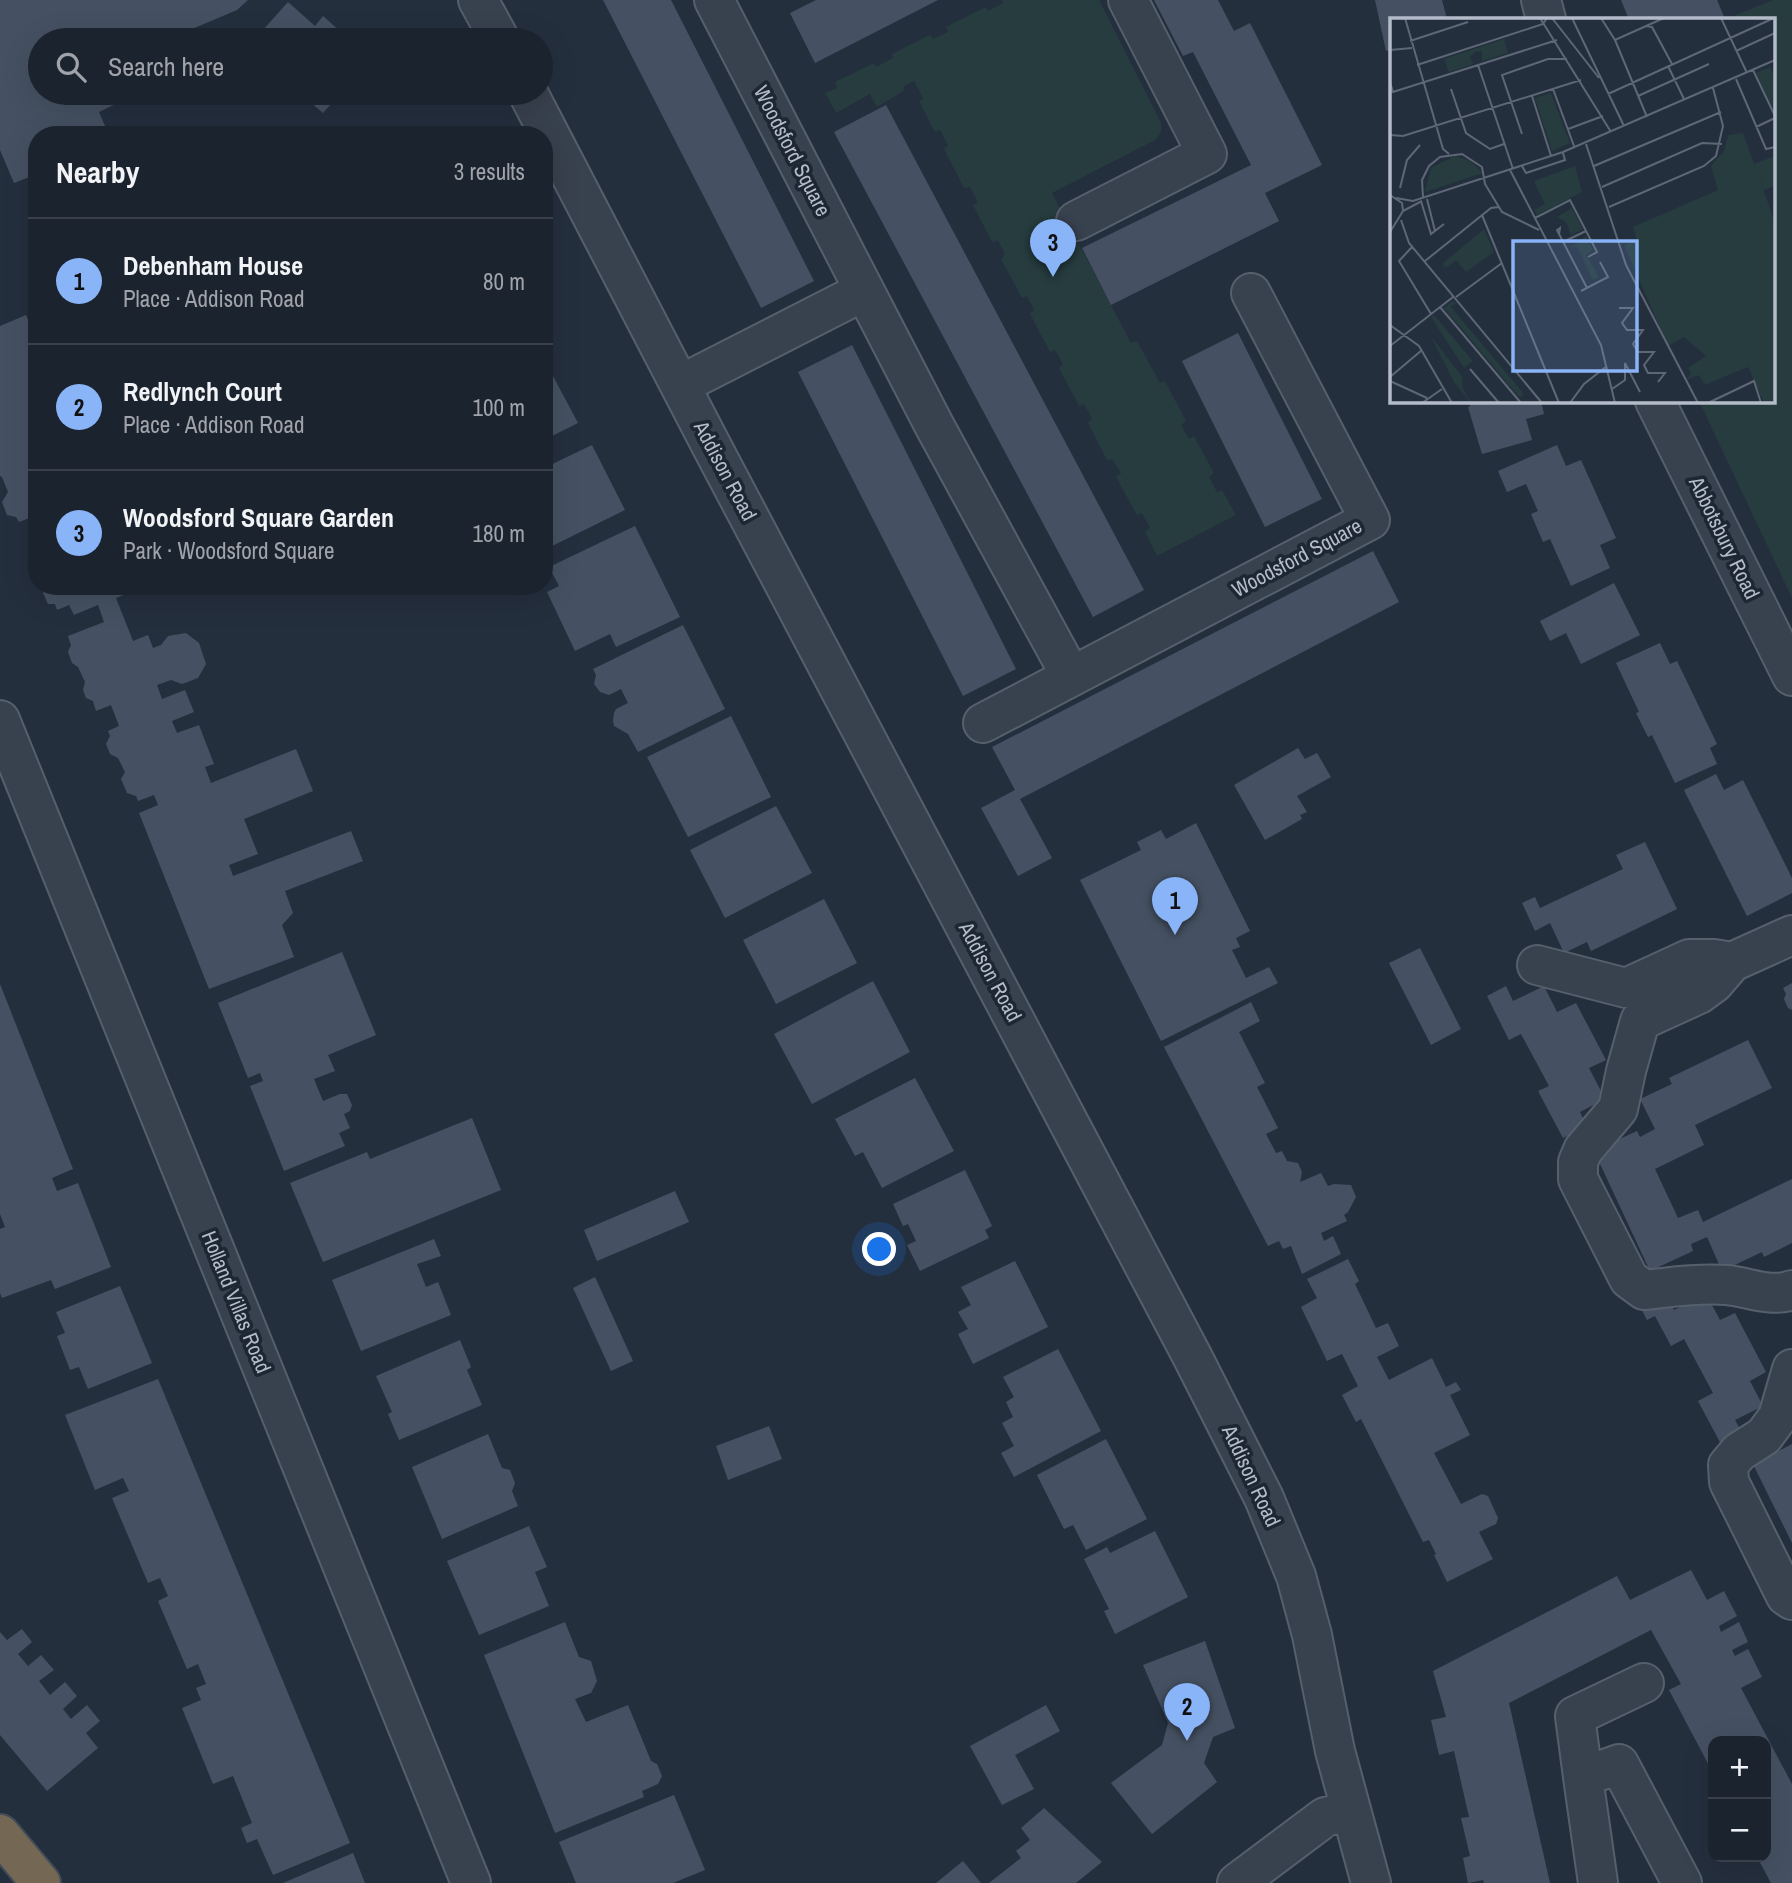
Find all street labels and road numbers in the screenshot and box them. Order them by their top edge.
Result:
street label: Woodsford Square [747,80,838,221]
street label: Addison Road [687,415,764,526]
street label: Abbotsbury Road [1682,471,1767,604]
street label: Woodsford Square [1227,511,1367,604]
street label: Addison Road [952,916,1029,1027]
street label: Holland Villas Road [195,1226,278,1377]
street label: Addison Road [1215,1419,1288,1531]

